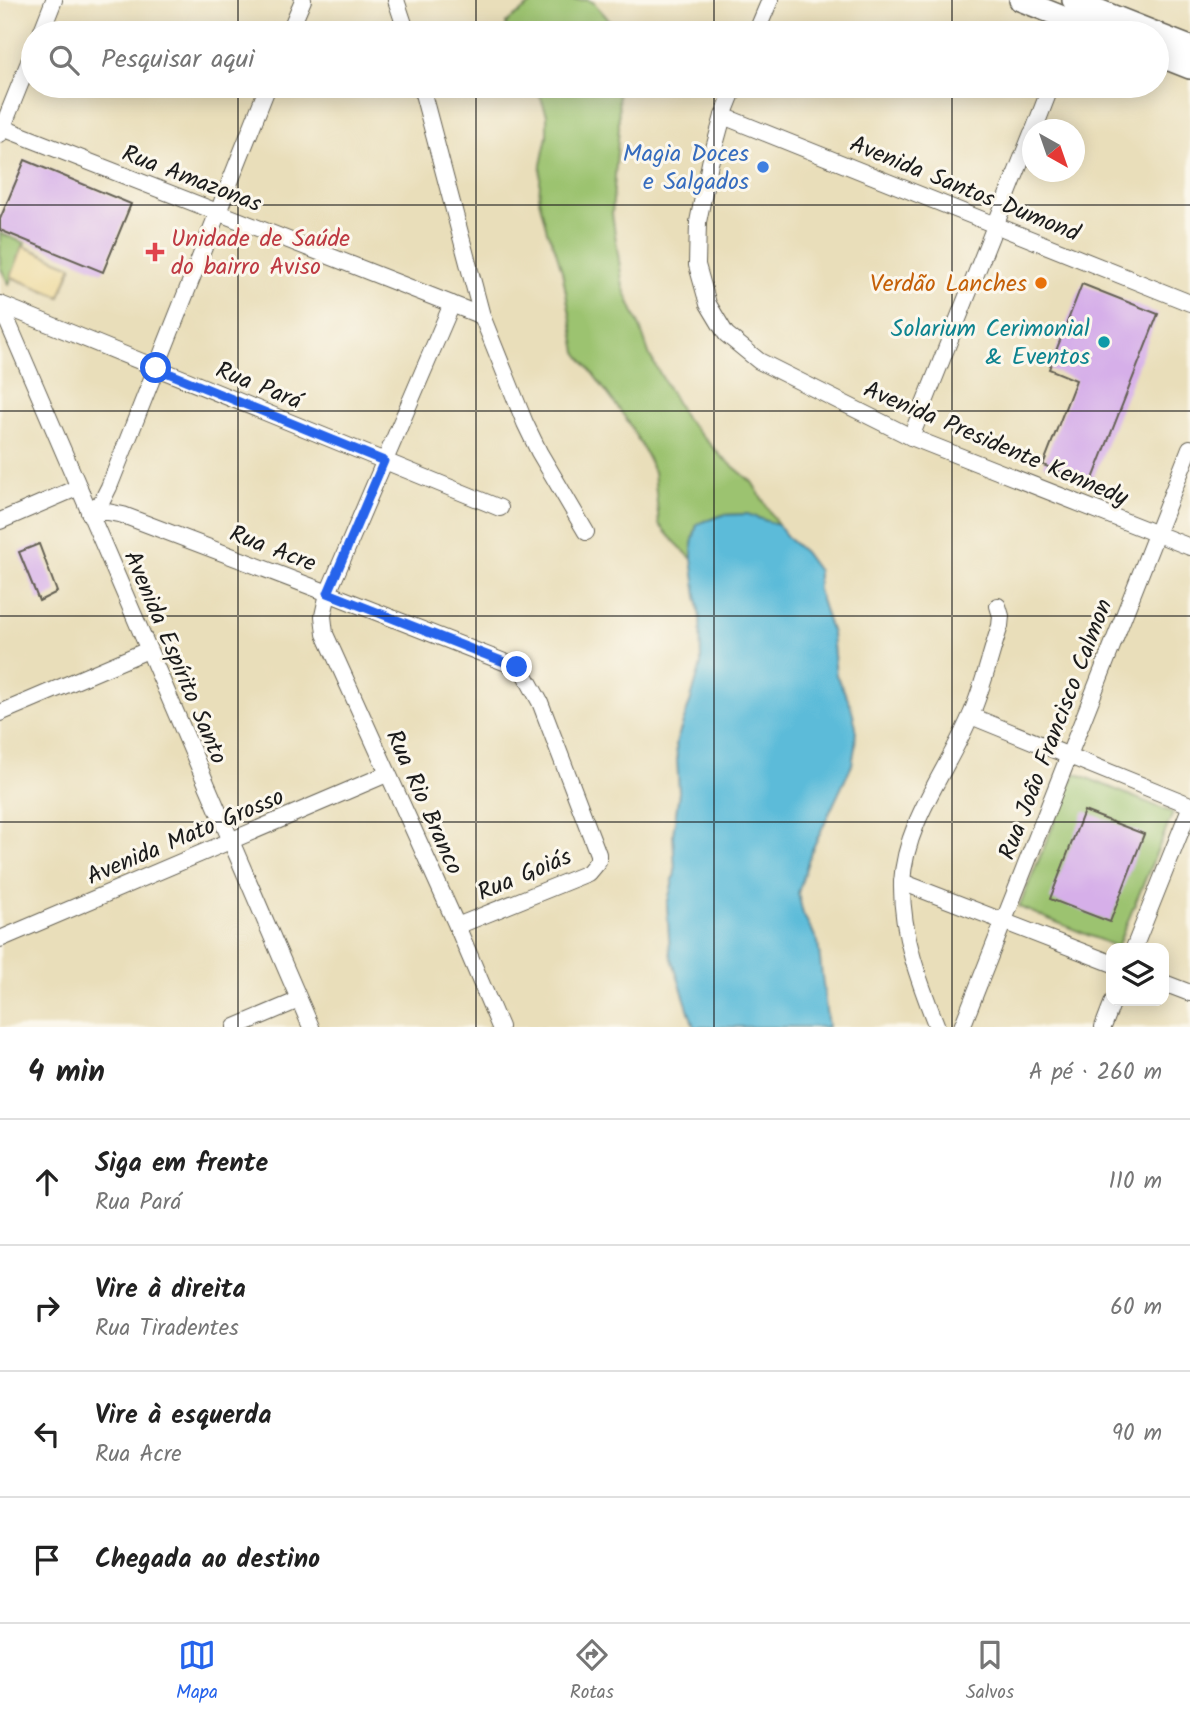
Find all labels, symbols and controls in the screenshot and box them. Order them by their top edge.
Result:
search box [21,21,1169,98]
text: Pesquisar aqui [101,39,254,81]
icon: search [45,41,83,79]
north arrow [1022,119,1085,182]
street label: Avenida Santos Dumond [843,125,1086,254]
street label: Rua Amazonas [116,135,267,224]
place label: Magia Doces e Salgados [623,135,749,202]
marker: Magia Doces e Salgados [755,159,771,175]
place label: Unidade de Saúde do bairro Aviso [171,220,350,287]
marker: Unidade de Saúde do bairro Aviso [145,242,165,262]
place label: Verdão Lanches [870,265,1027,304]
marker: Verdão Lanches [1033,275,1049,291]
place label: Solarium Cerimonial & Eventos [891,310,1090,377]
marker: Solarium Cerimonial & Eventos [1096,334,1112,350]
street label: Rua Pará [209,351,310,422]
route start [140,352,171,383]
street label: Avenida Presidente Kennedy [857,371,1135,518]
street label: Rua Acre [223,515,322,584]
street label: Avenida Espírito Santo [112,545,237,771]
street label: Rua João Francisco Calmon [989,593,1124,866]
route end [501,651,532,682]
street label: Rua Rio Branco [374,724,473,882]
street label: Avenida Mato Grosso [81,778,291,897]
street label: Rua Goiás [471,838,578,913]
map controls [1106,943,1169,1006]
button: layers [1106,943,1169,1006]
text: 4 min [28,1049,105,1097]
text: A pé · 260 m [1029,1055,1162,1091]
text: Siga em frente [95,1143,268,1185]
icon: ahead [28,1163,66,1201]
text: 110 m [1109,1164,1162,1200]
text: Rua Pará [95,1185,181,1221]
text: Vire à direita [95,1269,246,1311]
icon: right [28,1289,66,1327]
text: 60 m [1110,1290,1162,1326]
text: Rua Tiradentes [95,1311,239,1347]
text: Vire à esquerda [95,1395,272,1437]
icon: left [28,1415,66,1453]
text: 90 m [1112,1416,1162,1452]
text: Rua Acre [95,1437,182,1473]
text: Chegada ao destino [95,1539,320,1581]
icon: arrive [28,1541,66,1579]
tab: Mapa [176,1636,218,1708]
tab: Rotas [570,1636,614,1708]
tab: Salvos [966,1636,1014,1708]

